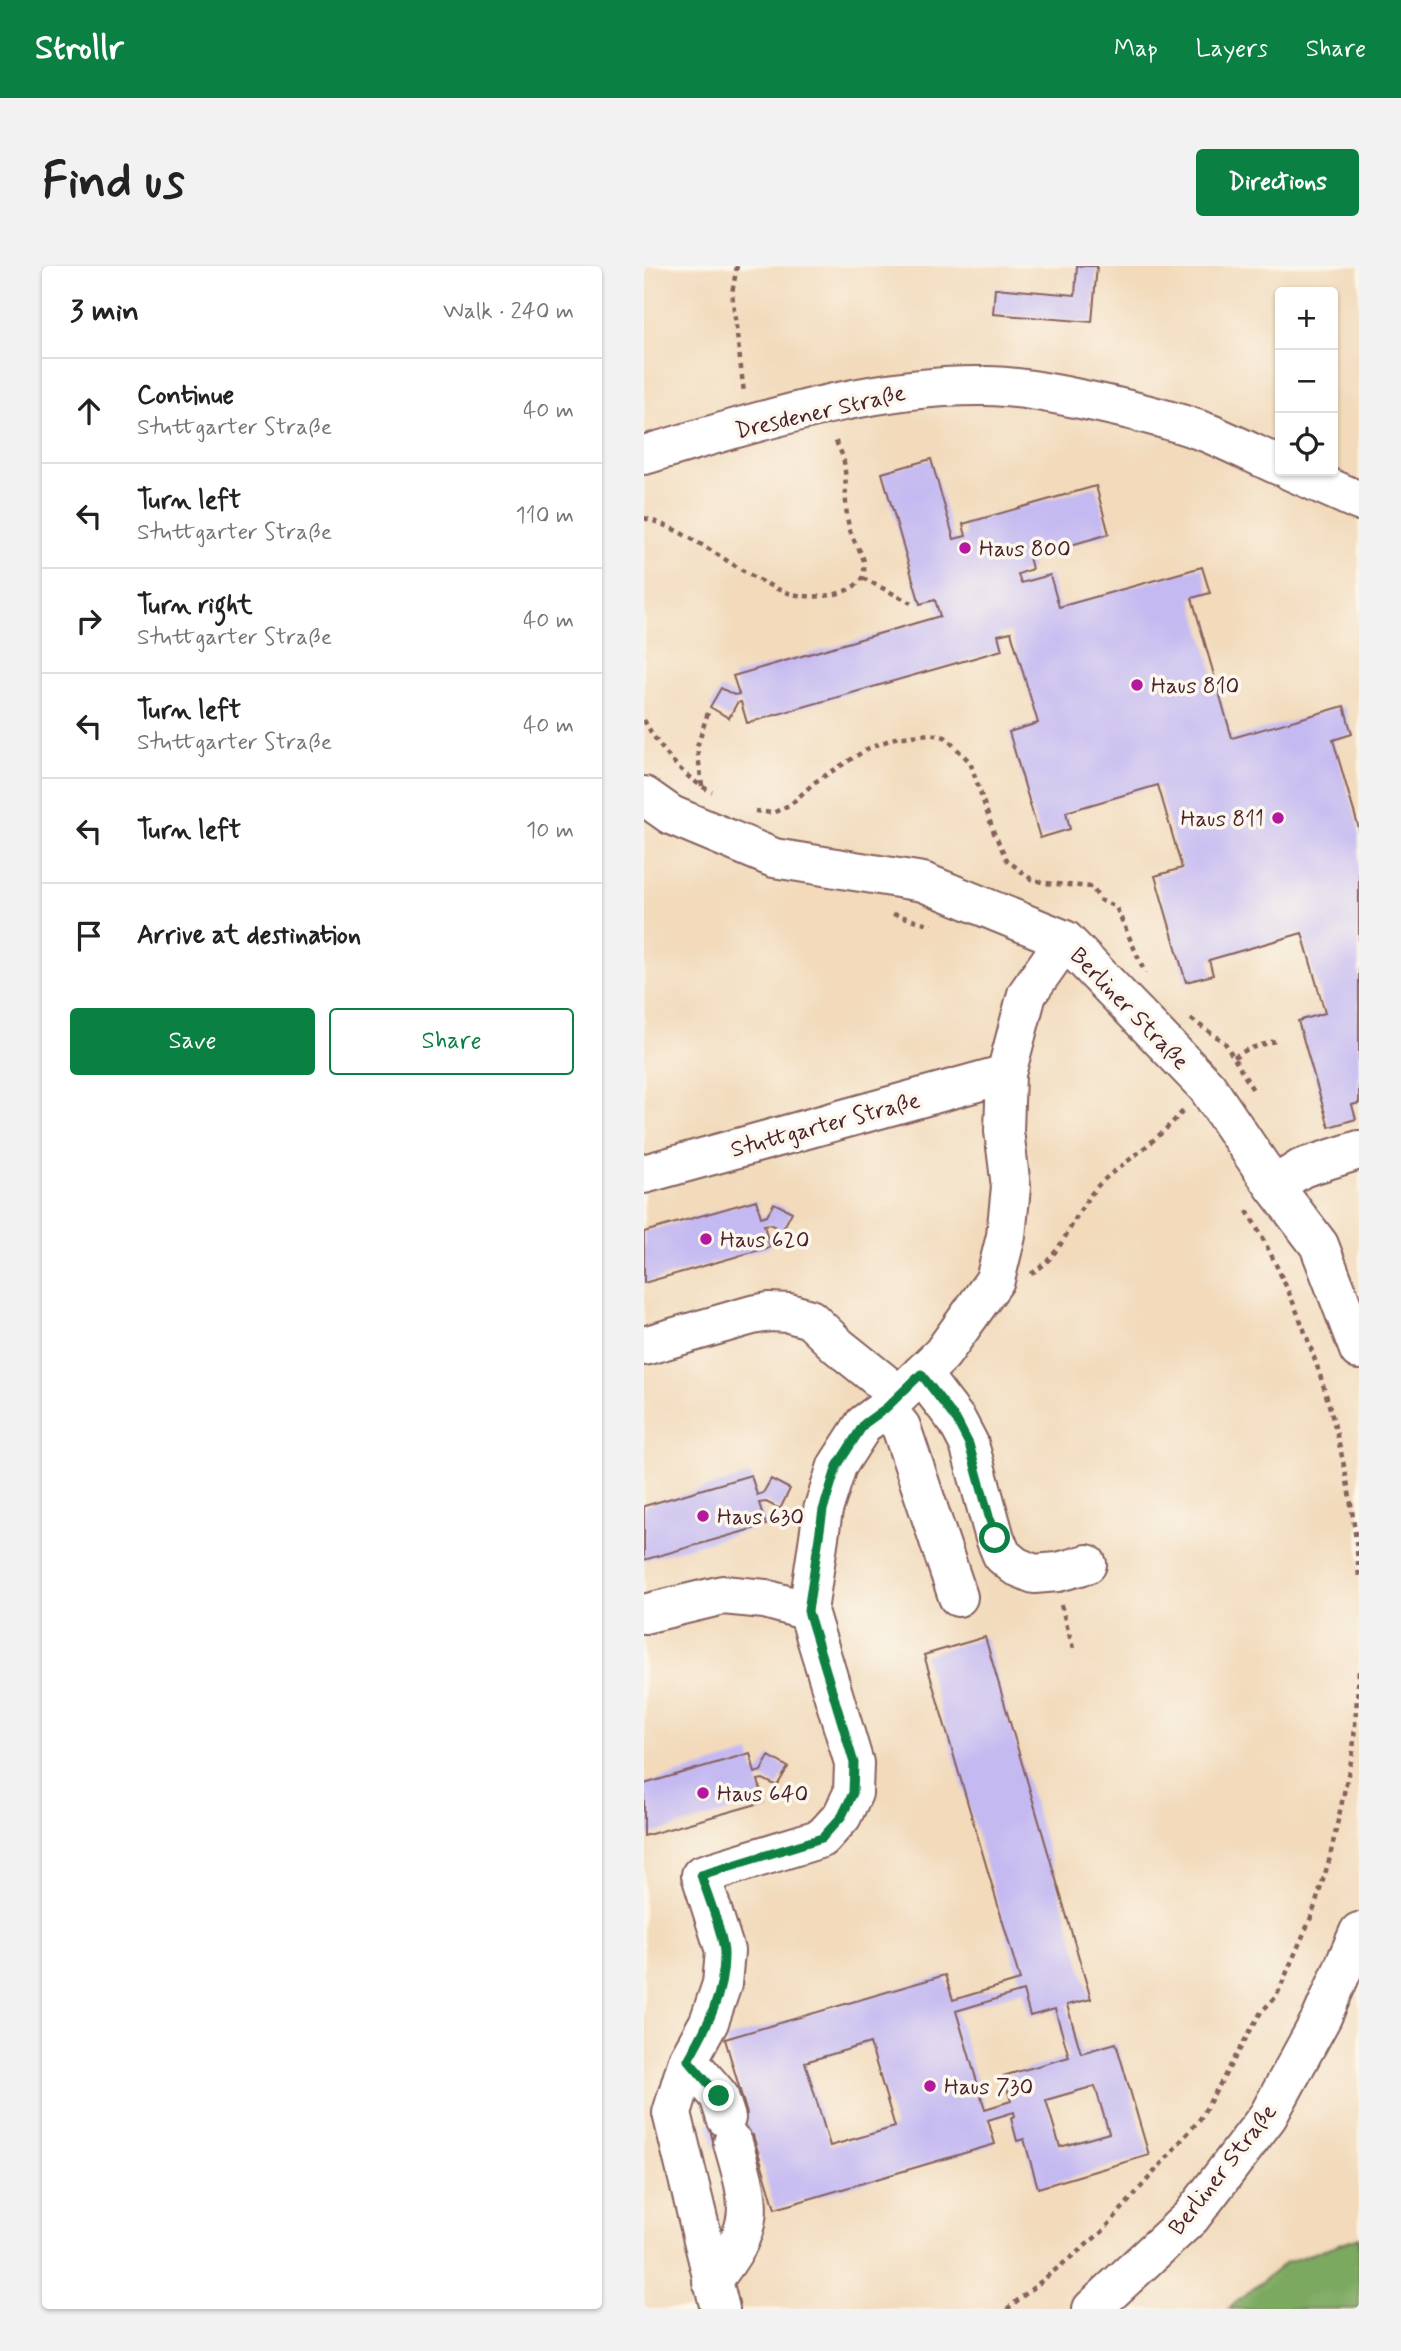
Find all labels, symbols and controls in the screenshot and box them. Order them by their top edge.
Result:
text: Strollr [35,27,124,71]
text: Map [1114,34,1158,65]
text: Layers [1196,34,1268,65]
text: Share [1306,34,1366,65]
button: Directions [1196,149,1359,216]
text: Find us [42,150,185,215]
map controls [1275,287,1338,476]
button: + [1275,287,1338,350]
text: 3 min [70,292,139,331]
text: Walk · 240 m [443,297,574,327]
button: − [1275,350,1338,413]
text: Continue [137,379,234,413]
street label: Dresdener Straße [732,379,908,447]
icon: ahead [70,392,108,430]
text: 40 m [523,396,574,426]
text: Stuttgarter Straße [137,413,332,443]
button: locate [1275,413,1338,476]
text: Turn left [137,484,241,518]
icon: left [70,497,108,535]
text: 110 m [515,501,574,531]
text: Stuttgarter Straße [137,518,332,548]
place label: Haus 800 [979,535,1071,565]
marker: Haus 800 [957,540,973,556]
text: Turn right [137,589,253,623]
icon: right [70,602,108,640]
text: 40 m [523,606,574,636]
text: Stuttgarter Straße [137,623,332,653]
place label: Haus 810 [1151,672,1239,702]
marker: Haus 810 [1129,677,1145,693]
text: Turn left [137,694,241,728]
icon: left [70,707,108,745]
text: 40 m [523,711,574,741]
text: Stuttgarter Straße [137,728,332,758]
place label: Haus 811 [1180,805,1264,835]
marker: Haus 811 [1270,810,1286,826]
icon: left [70,812,108,850]
text: Turn left [137,814,241,848]
text: 10 m [526,816,574,846]
icon: arrive [70,917,108,955]
text: Arrive at destination [137,919,361,953]
street label: Berliner Straße [1062,942,1195,1077]
button: Save [70,1008,315,1075]
button: Share [329,1008,574,1075]
street label: Stuttgarter Straße [727,1086,924,1166]
place label: Haus 620 [720,1226,810,1256]
marker: Haus 620 [698,1231,714,1247]
place label: Haus 630 [717,1503,804,1533]
marker: Haus 630 [695,1508,711,1524]
route start [979,1522,1010,1553]
place label: Haus 640 [717,1780,808,1810]
marker: Haus 640 [695,1785,711,1801]
place label: Haus 730 [944,2073,1033,2103]
marker: Haus 730 [922,2078,938,2094]
route end [703,2080,734,2111]
street label: Berliner Straße [1163,2098,1284,2242]

